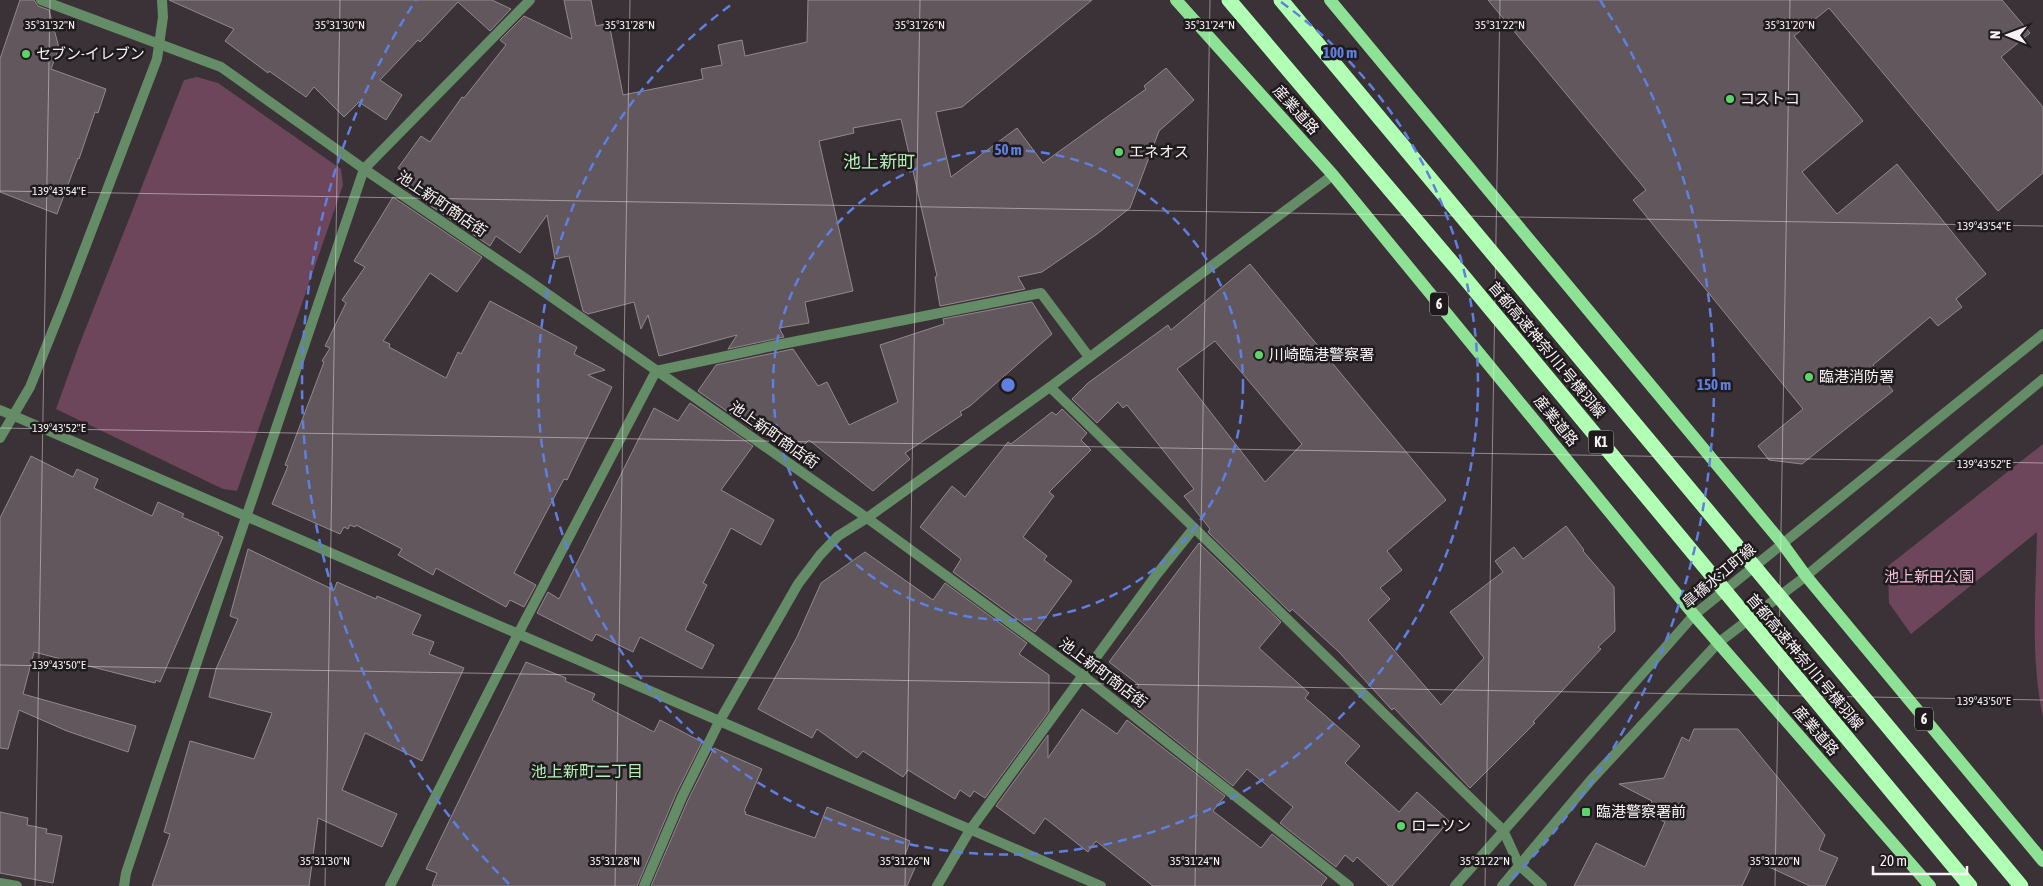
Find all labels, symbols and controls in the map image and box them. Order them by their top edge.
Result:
north arrow [1983,10,2033,60]
text: 35°31'32"N [25,18,75,32]
text: 35°31'30"N [315,18,365,32]
text: 35°31'28"N [605,18,655,32]
text: 35°31'26"N [895,18,945,32]
text: 35°31'24"N [1185,18,1235,32]
text: 35°31'22"N [1475,18,1525,32]
text: 35°31'20"N [1765,18,1815,32]
text: N [1987,31,2003,39]
text: 100 m [1323,44,1357,61]
place label: セブン-イレブン [36,45,145,62]
marker: セブン-イレブン [20,48,32,60]
street label: 産業道路 [1270,82,1323,138]
place label: コストコ [1740,90,1800,107]
marker: コストコ [1724,93,1736,105]
text: 50 m [995,141,1022,158]
place label: エネオス [1129,143,1189,160]
marker: エネオス [1113,146,1125,158]
district label: 池上新町 [843,151,915,172]
street label: 池上新町商店街 [394,167,491,240]
text: 139°43'54"E [32,184,86,198]
text: 139°43'54"E [1957,219,2011,233]
street label: 首都高速神奈川1号横羽線 [1486,278,1609,421]
road number: 6 [1430,292,1448,316]
place label: 川崎臨港警察署 [1269,346,1374,363]
marker: 川崎臨港警察署 [1253,349,1265,361]
place label: 臨港消防署 [1819,368,1894,385]
marker: 臨港消防署 [1803,371,1815,383]
centre of rings [999,376,1017,394]
text: 150 m [1697,376,1731,393]
street label: 産業道路 [1531,392,1582,449]
street label: 池上新町商店街 [726,398,822,472]
text: 139°43'52"E [32,421,86,435]
road number: K1 [1588,431,1614,454]
text: 139°43'52"E [1957,457,2011,471]
street label: 皐橋水江町線 [1679,540,1759,611]
park label: 池上新田公園 [1884,568,1974,585]
street label: 首都高速神奈川1号横羽線 [1744,590,1867,733]
street label: 池上新町商店街 [1056,634,1150,711]
text: 139°43'50"E [32,658,86,672]
text: 139°43'50"E [1957,694,2011,708]
street label: 産業道路 [1790,702,1842,759]
road number: 6 [1915,708,1933,731]
district label: 池上新町二丁目 [531,762,643,780]
place label: 臨港警察署前 [1596,803,1686,820]
marker: 臨港警察署前 [1580,806,1592,818]
place label: ローソン [1411,817,1471,834]
marker: ローソン [1395,820,1407,832]
scale bar [1873,844,1967,876]
text: 20 m [1880,852,1907,869]
text: 35°31'30"N [300,854,350,868]
text: 35°31'28"N [590,854,640,868]
text: 35°31'26"N [880,854,930,868]
text: 35°31'24"N [1170,854,1220,868]
text: 35°31'22"N [1460,854,1510,868]
text: 35°31'20"N [1750,854,1800,868]

